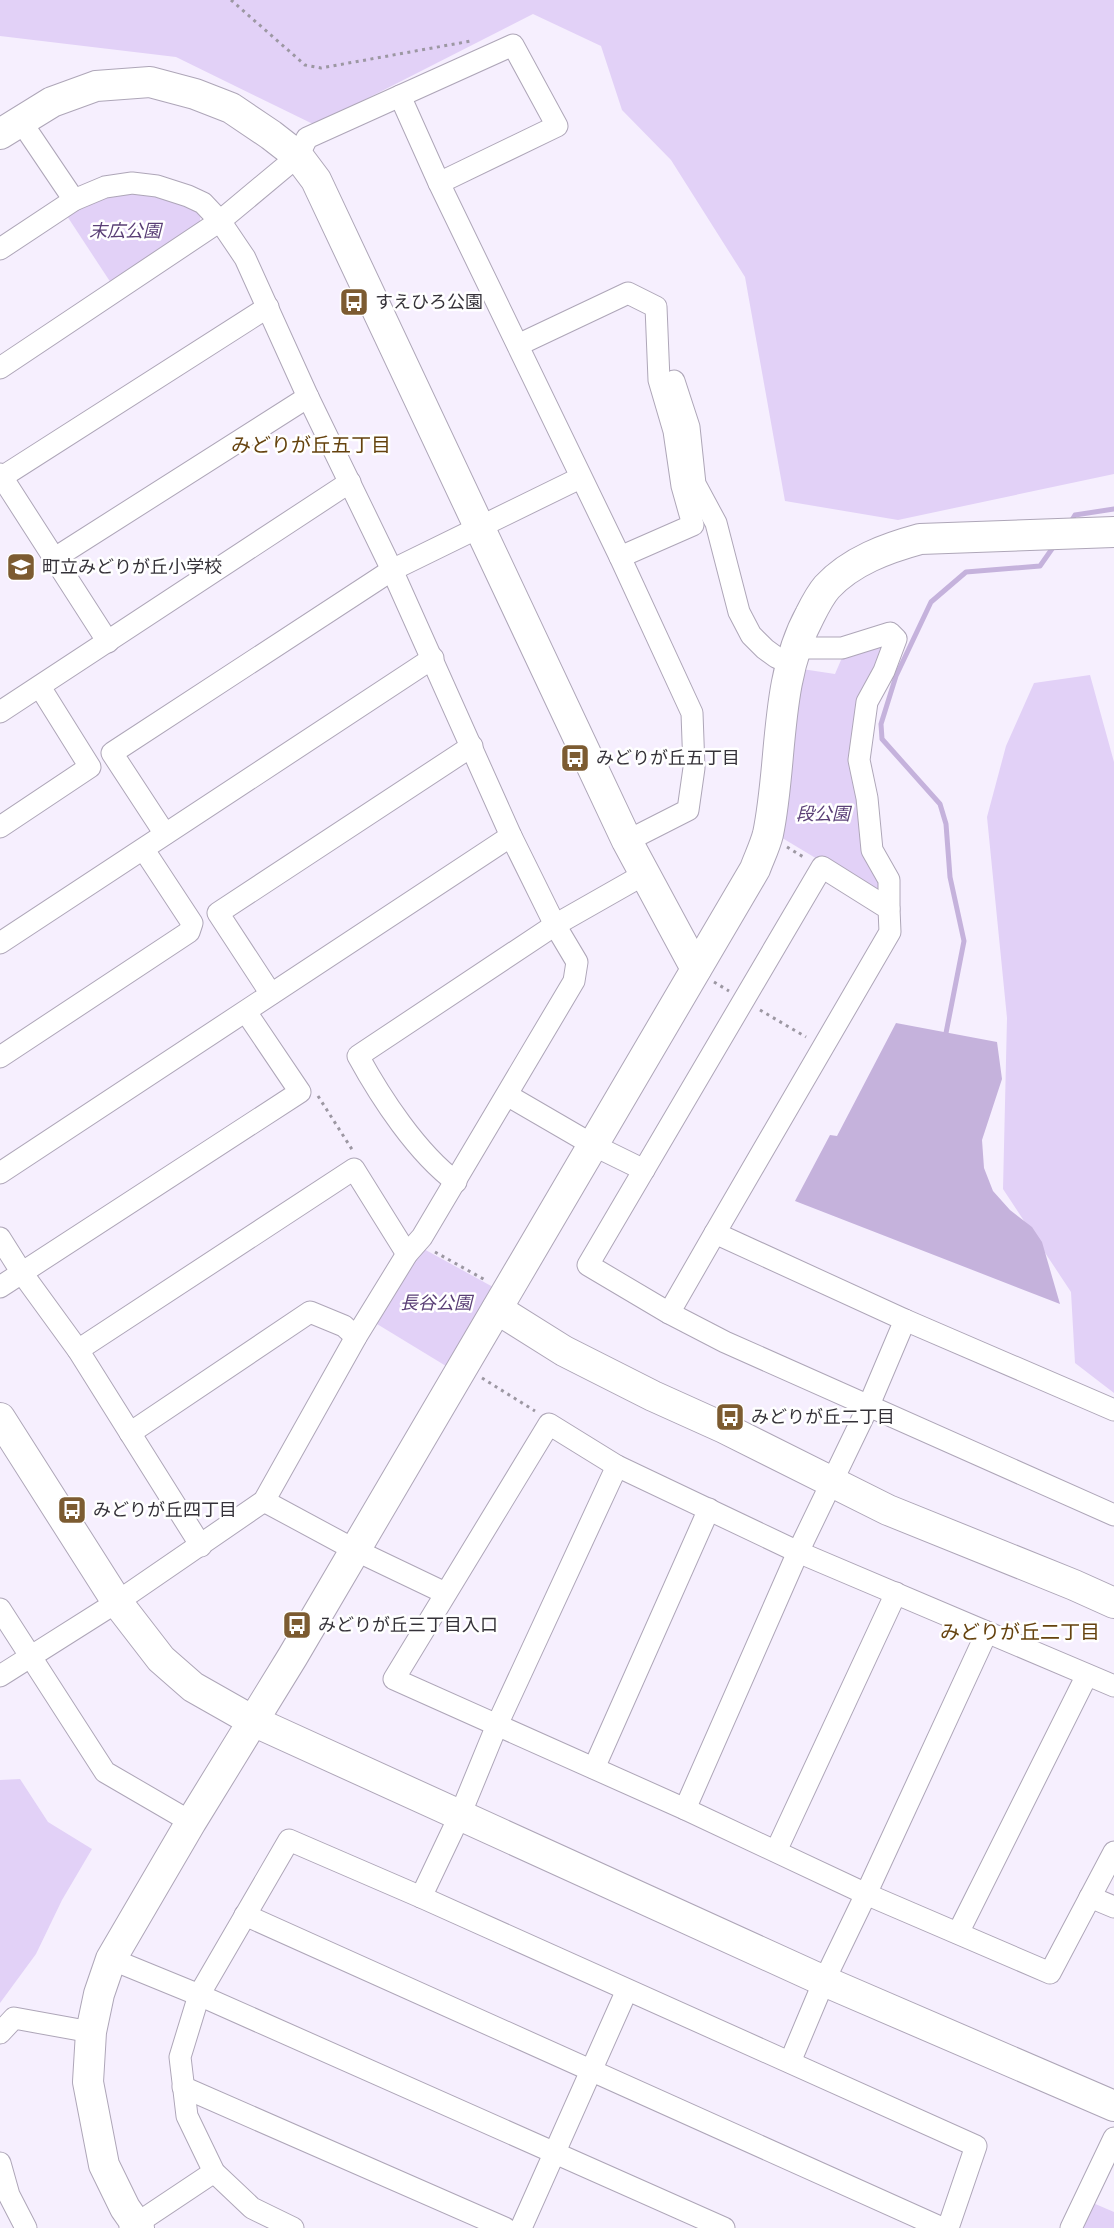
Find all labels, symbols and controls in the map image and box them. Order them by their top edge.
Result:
park label: 末広公園 [89,216,164,243]
bus stop icon: すえひろ公園 [338,286,370,318]
place label: すえひろ公園 [375,287,483,314]
district label: みどりが丘五丁目 [231,428,391,458]
school or university icon: 町立みどりが丘小学校 [5,551,37,583]
place label: 町立みどりが丘小学校 [42,552,222,579]
bus stop icon: みどりが丘五丁目 [559,742,591,774]
place label: みどりが丘五丁目 [596,743,740,770]
park label: 段公園 [796,799,853,826]
park label: 長谷公園 [400,1288,475,1315]
bus stop icon: みどりが丘二丁目 [714,1401,746,1433]
place label: みどりが丘二丁目 [751,1402,895,1429]
bus stop icon: みどりが丘四丁目 [56,1494,88,1526]
place label: みどりが丘四丁目 [93,1495,237,1522]
bus stop icon: みどりが丘三丁目入口 [281,1609,313,1641]
place label: みどりが丘三丁目入口 [318,1610,498,1637]
district label: みどりが丘二丁目 [940,1615,1100,1645]

